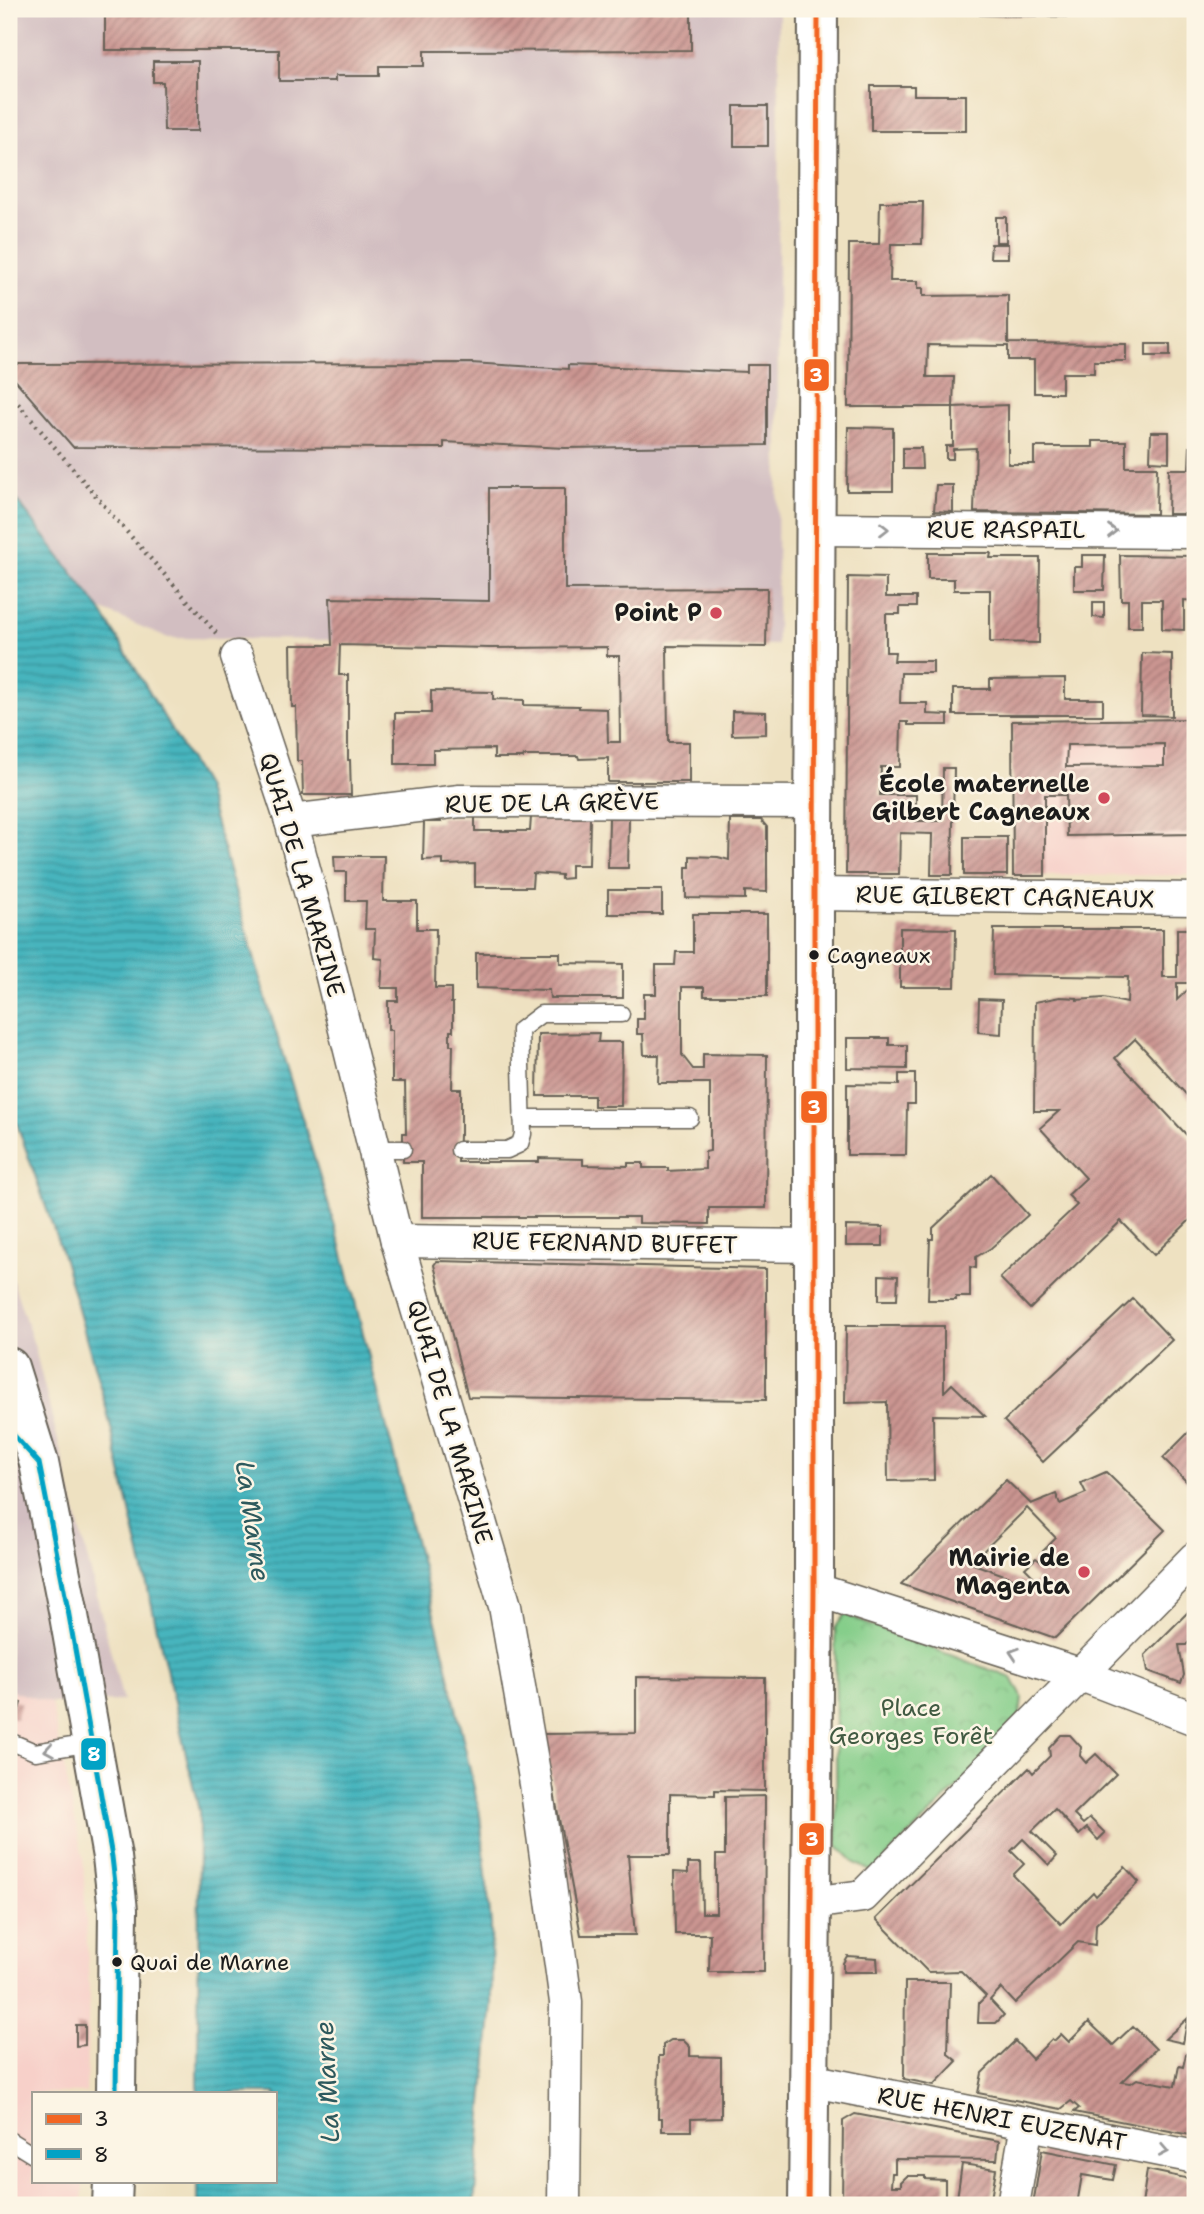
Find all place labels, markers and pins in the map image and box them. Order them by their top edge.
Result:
place label: Point P [614,597,702,629]
marker: Point P [708,605,724,621]
place label: École maternelle Gilbert Cagneaux [872,766,1090,828]
marker: École maternelle Gilbert Cagneaux [1096,790,1112,806]
place label: Cagneaux [827,941,930,970]
marker: Cagneaux [807,948,821,962]
place label: Mairie de Magenta [949,1542,1071,1602]
marker: Mairie de Magenta [1076,1564,1092,1580]
place label: Quai de Marne [130,1948,289,1977]
marker: Quai de Marne [110,1955,124,1969]

